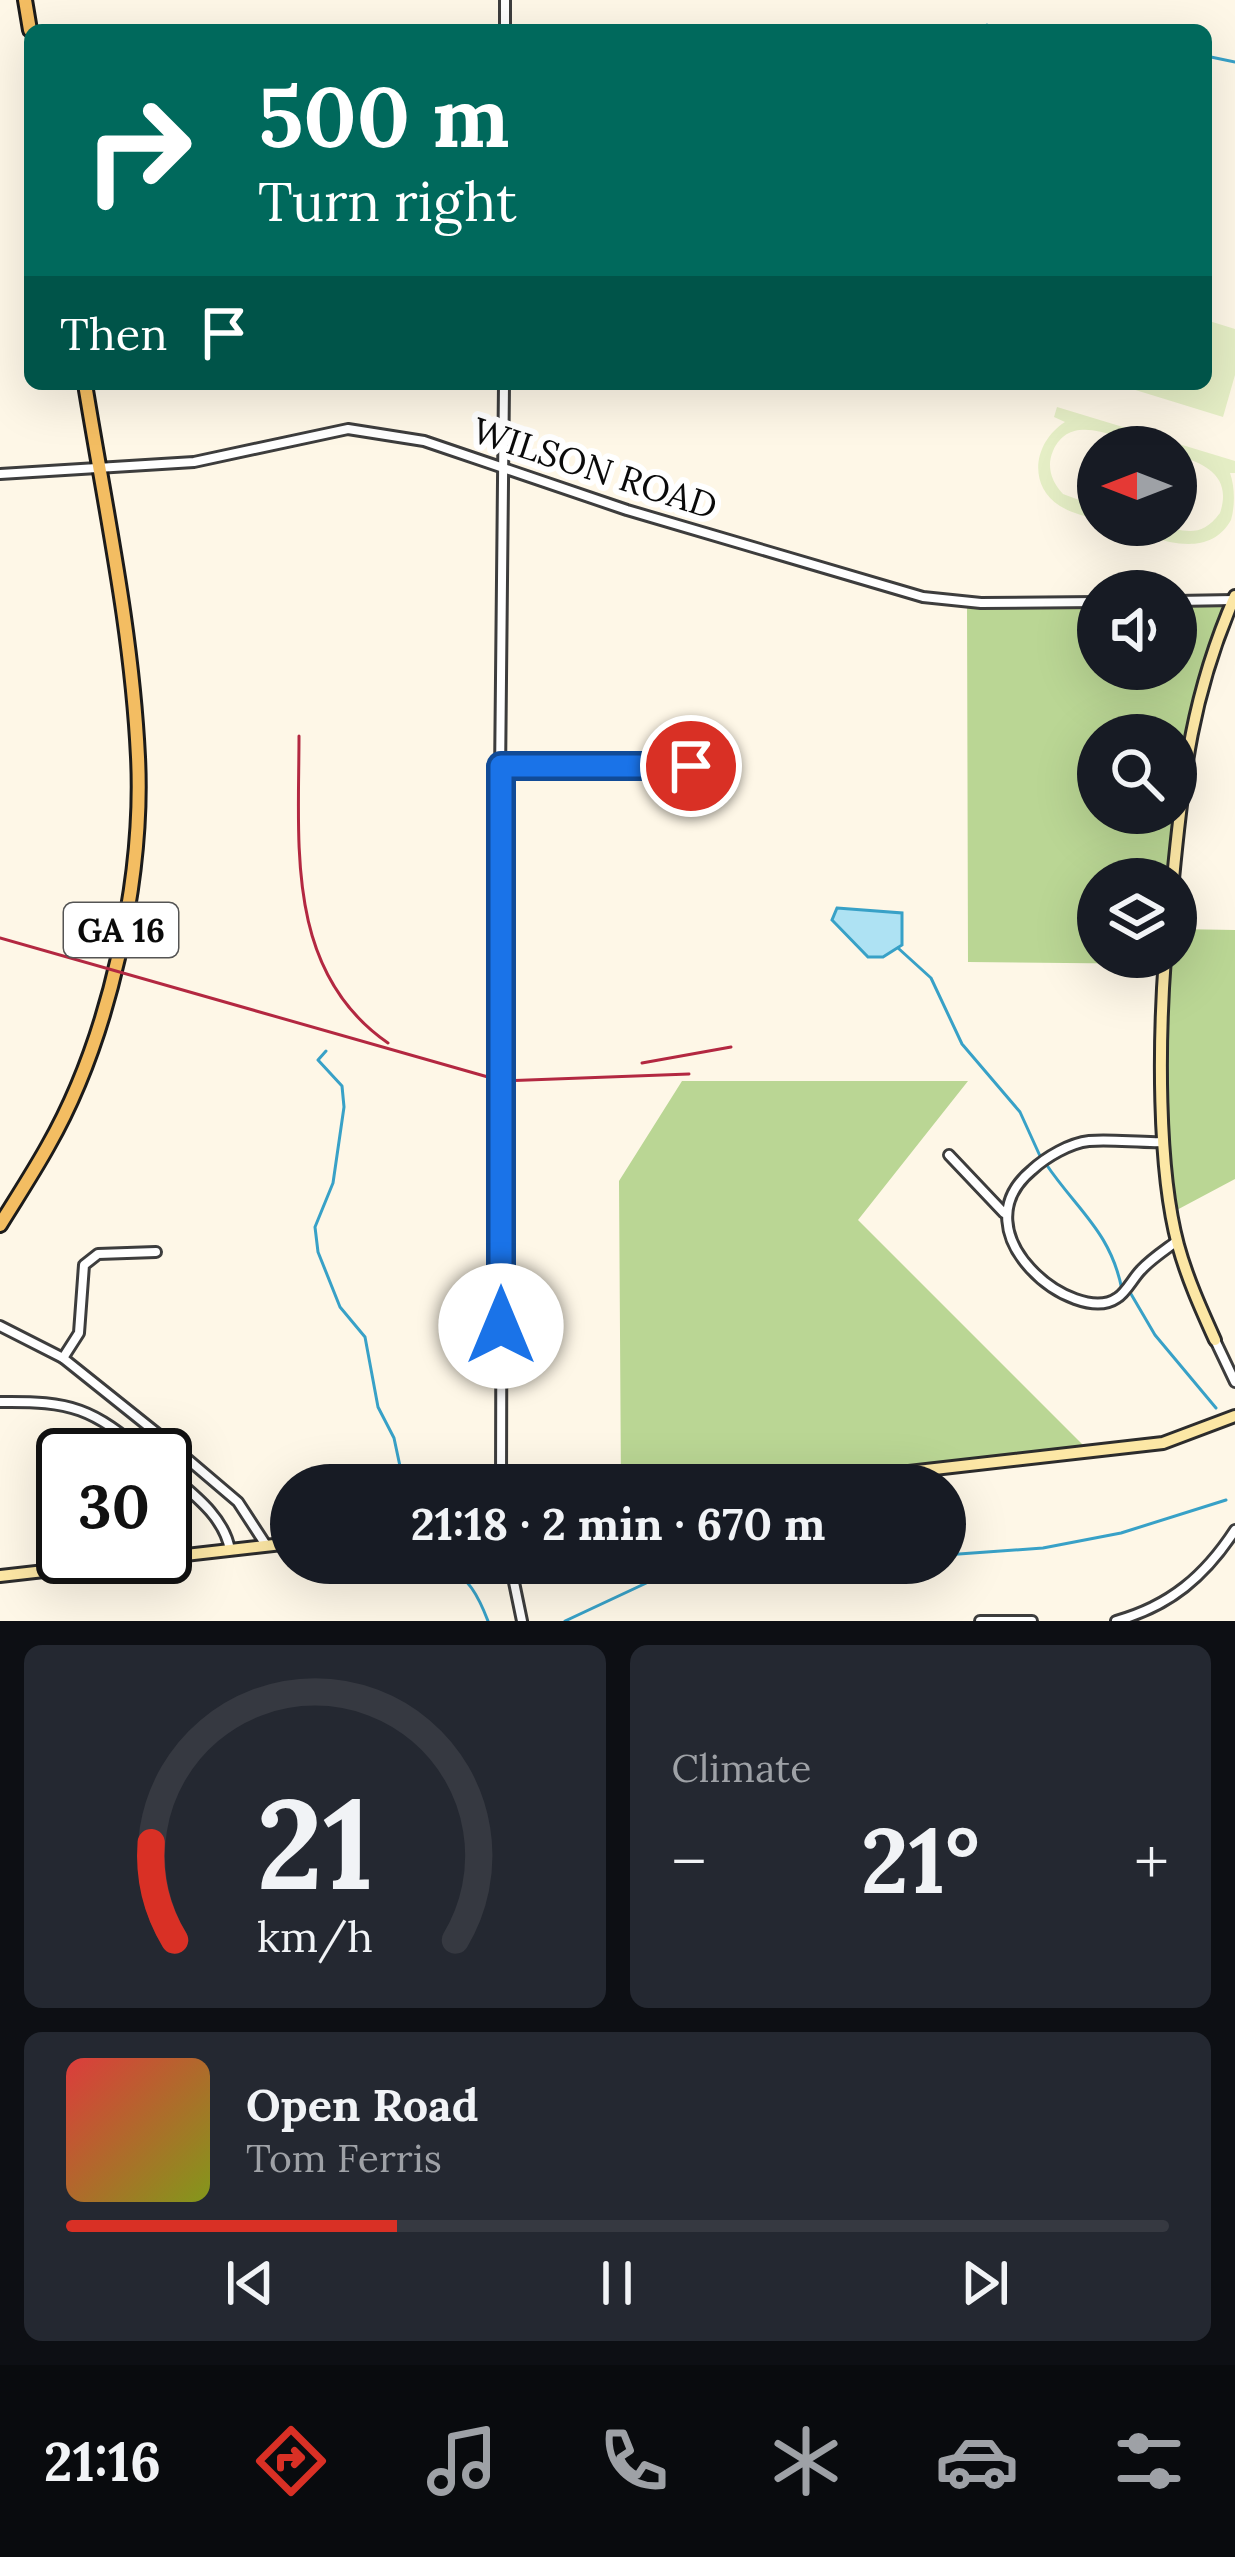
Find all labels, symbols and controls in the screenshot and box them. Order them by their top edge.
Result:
text: 500 m [258,62,510,170]
icon: right [60,72,216,228]
text: Turn right [258,167,517,236]
icon: arrive [191,300,257,366]
text: Then [60,305,167,362]
street label: WILSON ROAD [467,407,723,529]
north arrow [1077,426,1197,546]
map controls [1077,426,1197,978]
button: sound [1077,570,1197,690]
button: search [1077,714,1197,834]
pin [640,715,742,817]
icon: arrive [658,733,724,799]
button: layers [1077,858,1197,978]
road number: GA 16 [64,903,178,957]
position arrow [438,1263,564,1389]
speed limit sign: 30 [36,1428,192,1584]
text: 21:18 · 2 min · 670 m [411,1495,825,1552]
text: Climate [672,1743,811,1793]
text: 21 [256,1763,373,1923]
text: 21° [861,1802,980,1918]
text: − [672,1819,706,1903]
text: + [1134,1819,1169,1903]
text: km/h [257,1908,373,1963]
text: Open Road [246,2076,479,2133]
text: Tom Ferris [246,2133,442,2183]
icon: previous [217,2250,283,2316]
icon: pause [584,2250,650,2316]
icon: next [952,2250,1018,2316]
icon: directions [249,2419,333,2503]
icon: music [420,2419,504,2503]
icon: phone [592,2419,676,2503]
icon: climate [764,2419,848,2503]
icon: car [935,2419,1019,2503]
icon: filters [1107,2419,1191,2503]
text: 21:16 [44,2427,161,2496]

